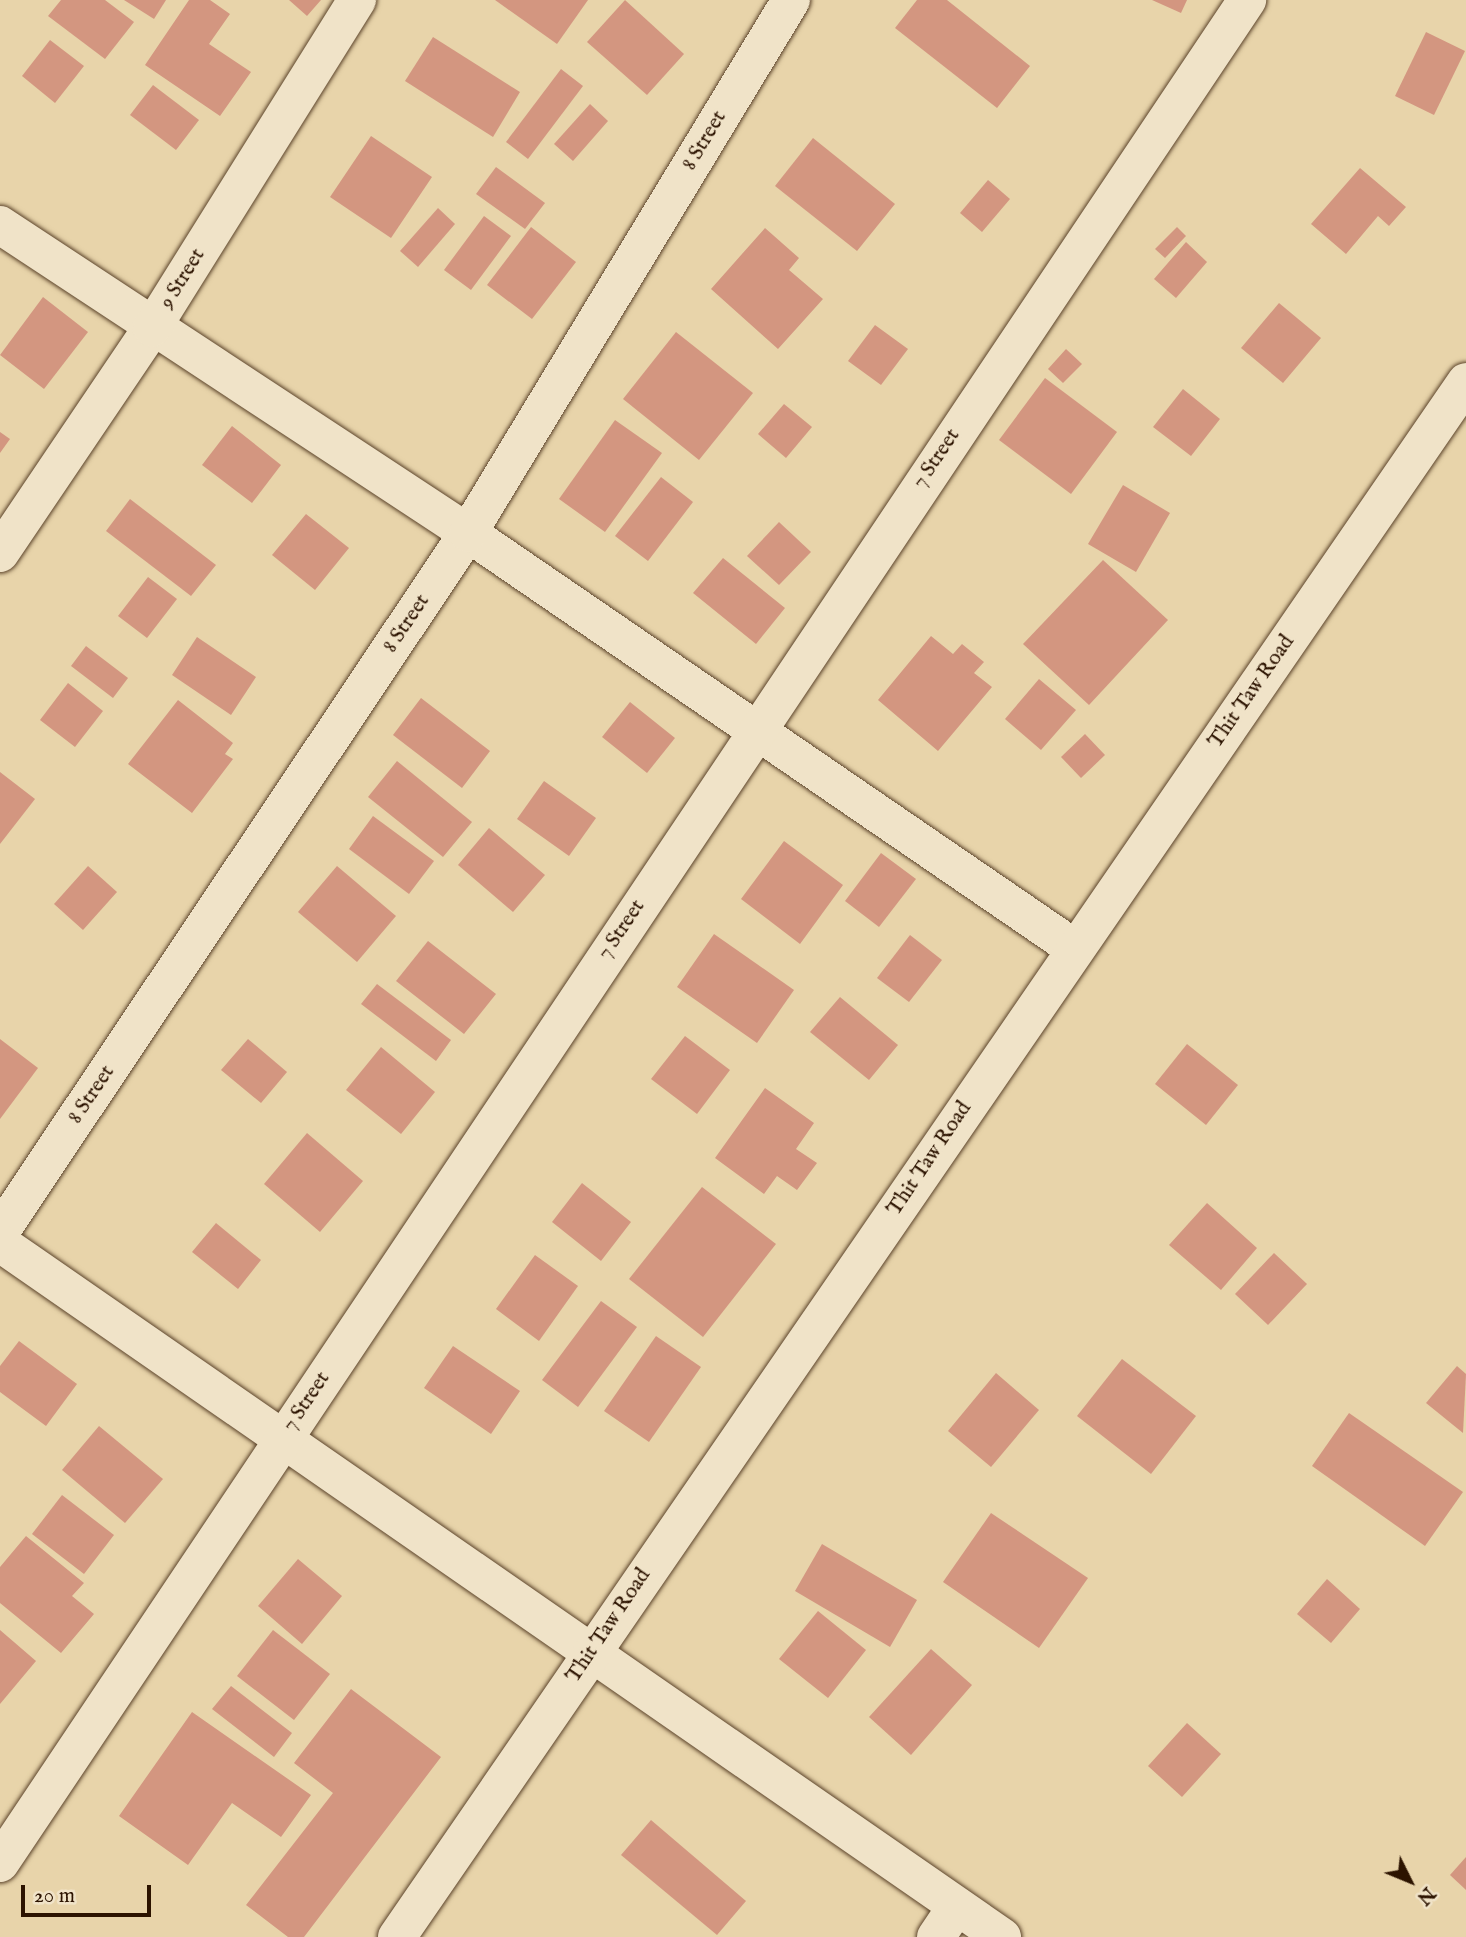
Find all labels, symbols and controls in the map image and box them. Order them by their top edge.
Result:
street label: 8 Street [677,107,733,175]
street label: 9 Street [155,244,211,314]
street label: 7 Street [908,424,966,494]
street label: 8 Street [378,590,436,658]
street label: Thit Taw Road [1204,631,1300,753]
street label: 7 Street [593,895,651,965]
street label: 8 Street [63,1061,121,1129]
street label: Thit Taw Road [883,1097,977,1221]
street label: 7 Street [278,1367,336,1437]
street label: Thit Taw Road [562,1564,656,1688]
north arrow [1375,1846,1445,1916]
scale bar [24,1870,154,1914]
text: N [1411,1881,1440,1910]
text: 20 m [34,1883,75,1910]

